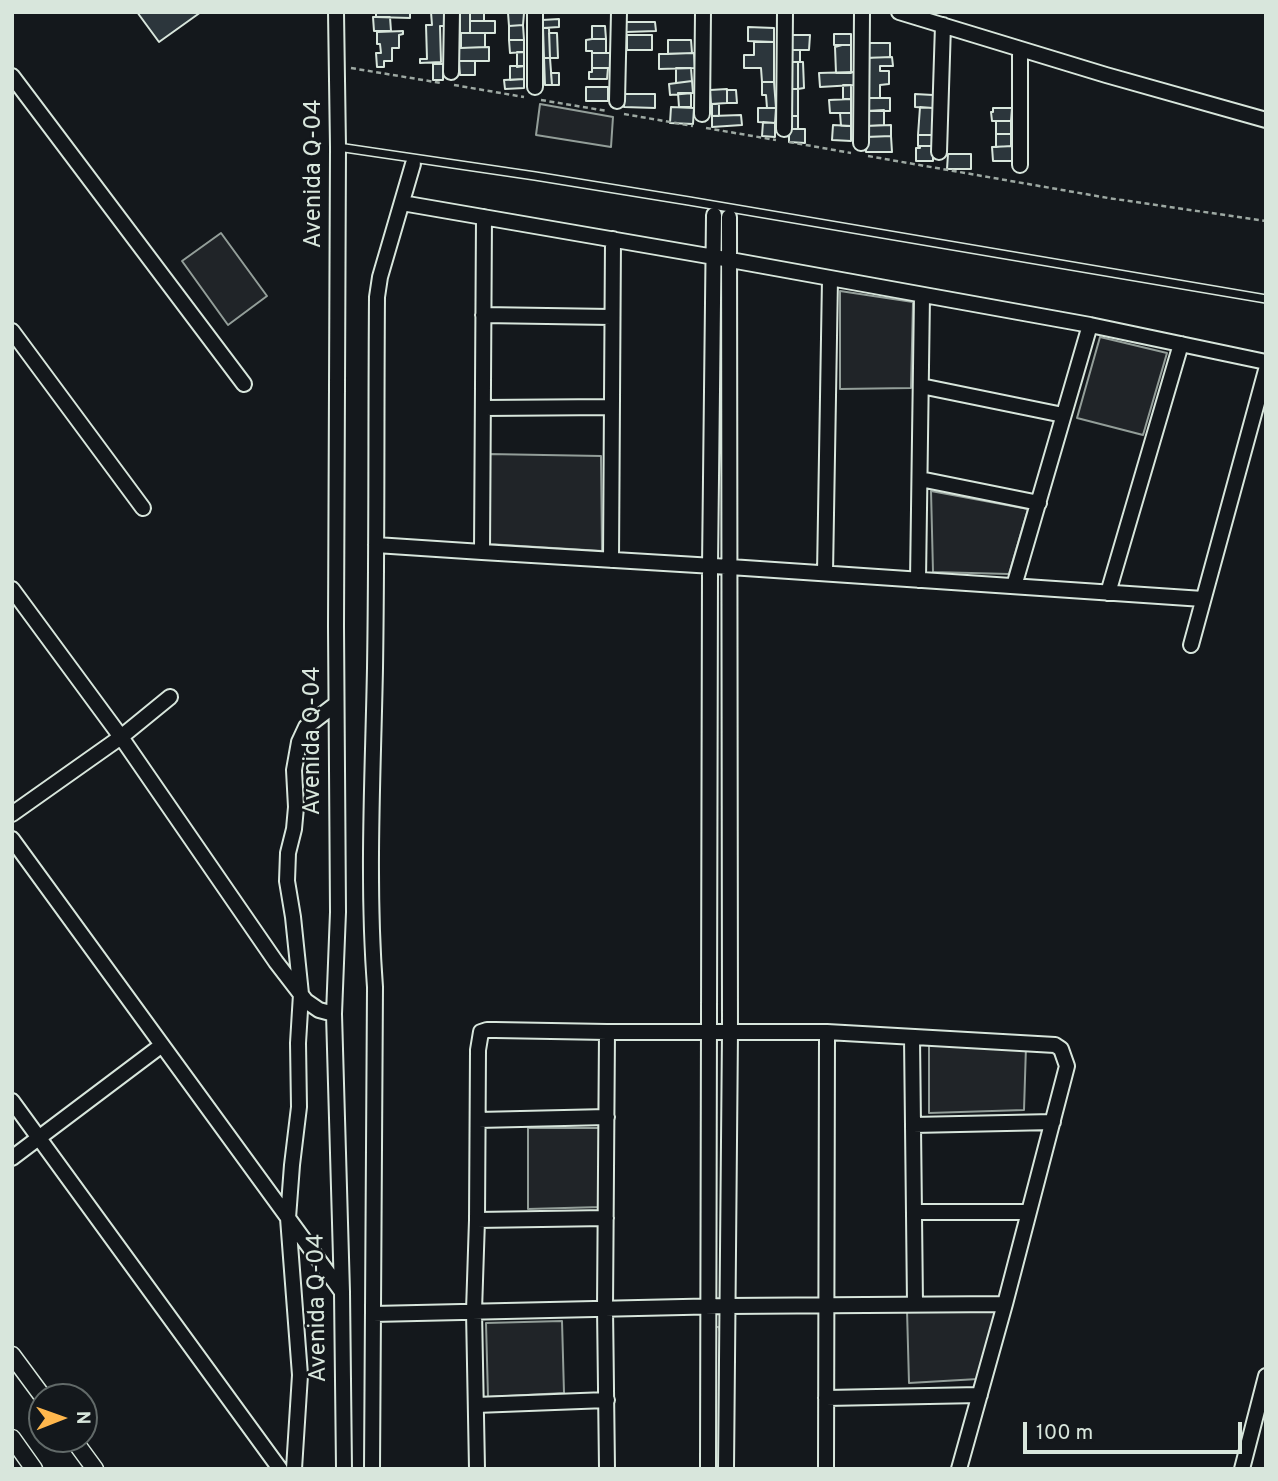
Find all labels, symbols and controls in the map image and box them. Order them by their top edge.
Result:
street label: Avenida Q-04 [301,99,329,249]
street label: Avenida Q-04 [300,666,328,816]
street label: Avenida Q-04 [303,1233,335,1383]
north arrow [28,1383,98,1453]
scale bar [1026,1408,1245,1452]
text: N [70,1411,94,1425]
text: 100 m [1036,1420,1093,1447]

